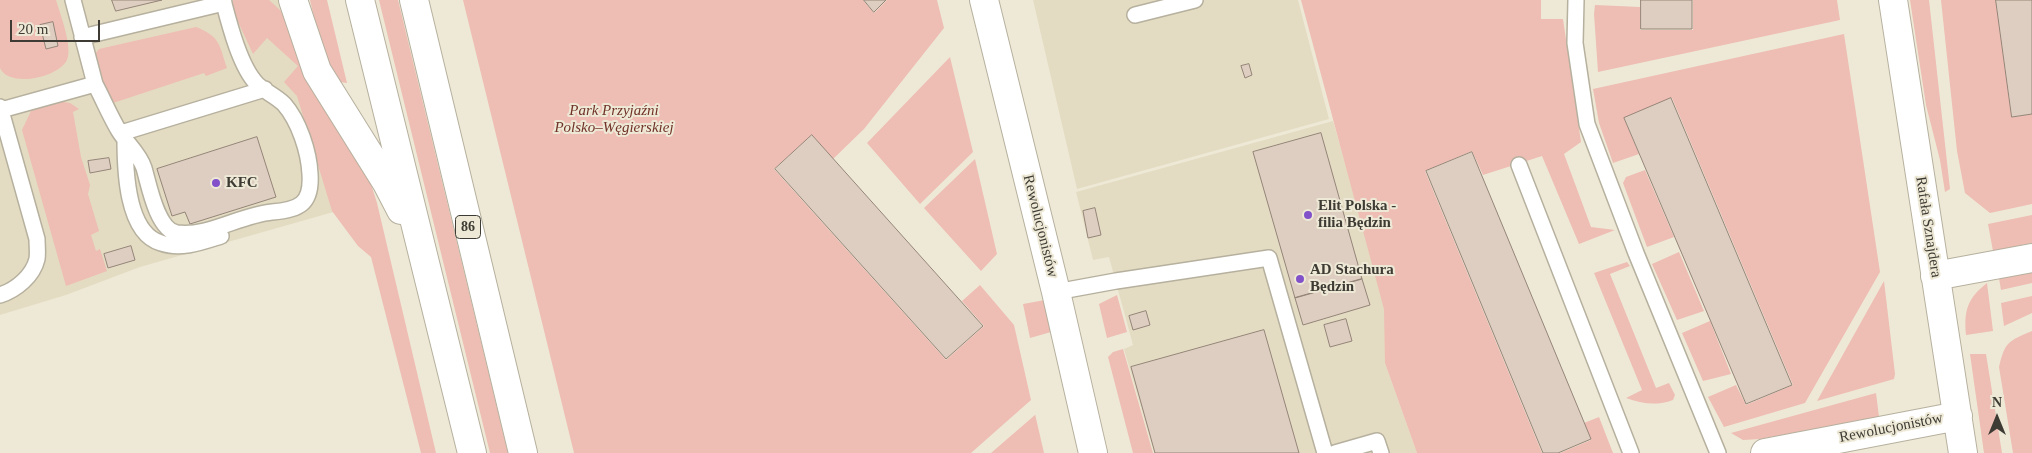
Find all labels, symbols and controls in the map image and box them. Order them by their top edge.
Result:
scale bar [12,10,102,42]
text: 20 m [18,21,48,37]
park label: Park Przyjaźni Polsko–Węgierskiej [554,102,674,137]
street label: Rewolucjonistów [1019,173,1061,279]
place label: KFC [226,174,258,192]
street label: Rafała Sznajdera [1911,175,1945,279]
marker: KFC [210,177,222,189]
place label: Elit Polska - filia Będzin [1318,197,1396,232]
marker: Elit Polska - filia Będzin [1302,209,1314,221]
road number: 86 [456,216,480,238]
place label: AD Stachura Będzin [1310,261,1394,296]
marker: AD Stachura Będzin [1294,273,1306,285]
north arrow [1972,393,2022,443]
text: N [1992,395,2002,410]
street label: Rewolucjonistów [1838,409,1944,447]

